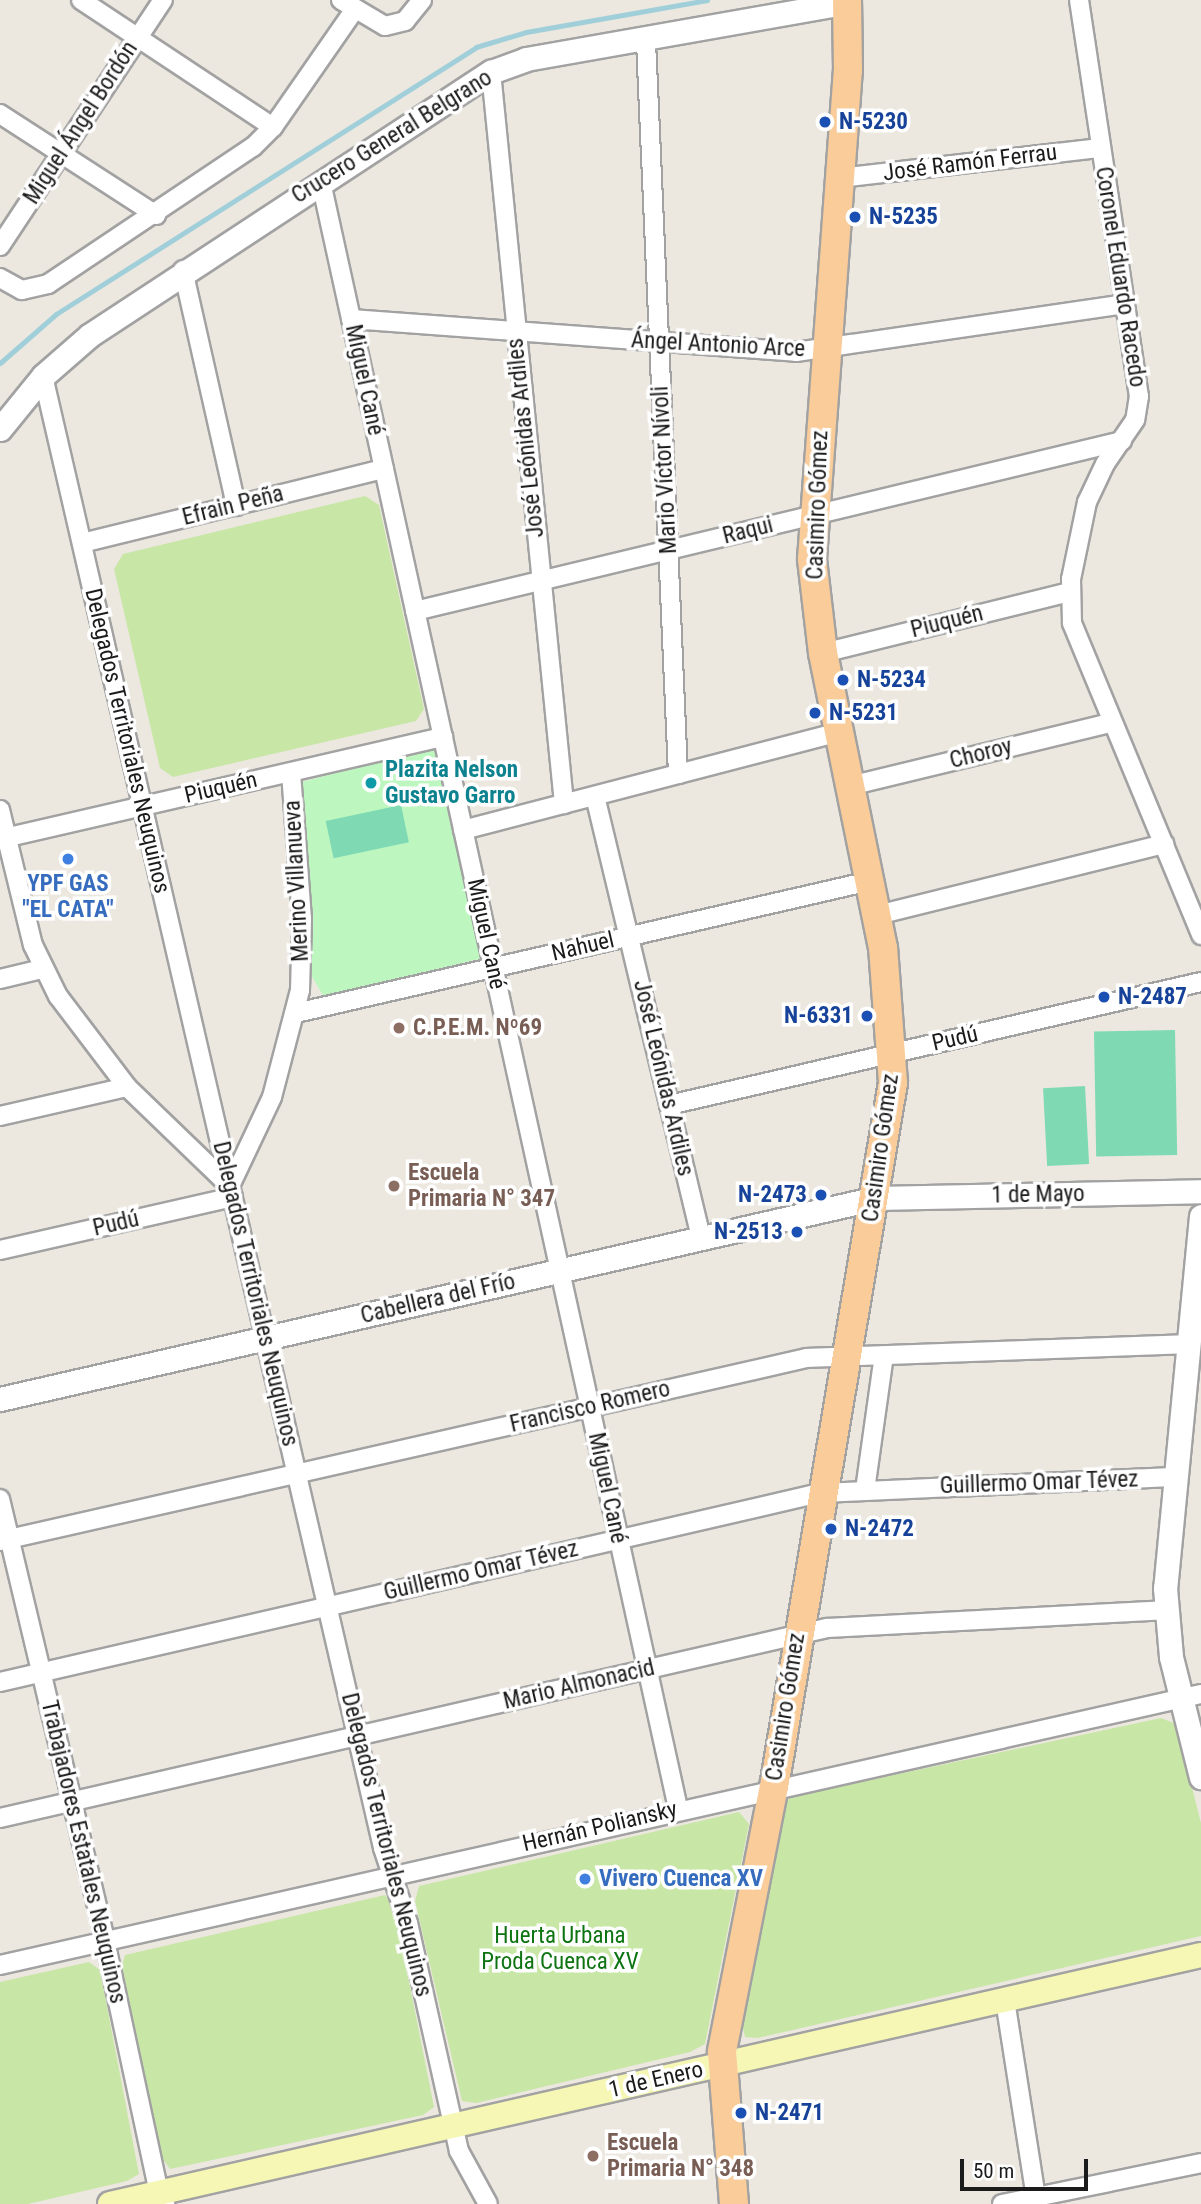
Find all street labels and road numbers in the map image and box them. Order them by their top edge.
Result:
street label: Miguel Ángel Bordón [18,36,144,210]
street label: Crucero General Belgrano [287,64,497,210]
street label: José Ramón Ferrau [881,139,1059,187]
street label: Coronel Eduardo Racedo [1089,165,1151,389]
street label: Miguel Cané [339,322,389,438]
street label: Ángel Antonio Arce [630,327,806,363]
street label: José Leónidas Ardiles [502,337,550,539]
street label: Mario Víctor Nívoli [647,385,683,555]
street label: Casimiro Gómez [802,430,834,580]
street label: Efrain Peña [180,480,286,532]
street label: Raqui [720,511,776,551]
street label: Delegados Territoriales Neuquinos [78,586,176,896]
street label: Piuquén [908,600,986,644]
street label: Choroy [947,733,1015,775]
street label: Piuquén [182,766,260,810]
street label: Merino Villanueva [279,800,315,962]
street label: Miguel Cané [461,876,511,992]
street label: Nahuel [549,926,617,968]
street label: José Leónidas Ardiles [627,977,699,1179]
street label: Pudú [929,1020,981,1058]
street label: Casimiro Gómez [857,1072,905,1224]
street label: Delegados Territoriales Neuquinos [206,1139,304,1449]
street label: 1 de Mayo [991,1180,1085,1210]
street label: Pudú [90,1205,142,1243]
street label: Cabellera del Frío [358,1268,518,1330]
street label: Francisco Romero [507,1375,673,1439]
street label: Miguel Cané [582,1430,632,1546]
street label: Guillermo Omar Tévez [939,1466,1139,1500]
street label: Guillermo Omar Tévez [381,1535,581,1607]
street label: Casimiro Gómez [761,1631,811,1783]
street label: Mario Almonacid [501,1654,657,1716]
street label: Delegados Territoriales Neuquinos [335,1690,437,2000]
street label: Trabajadores Estatales Neuquinos [35,1698,131,2006]
street label: Hernán Poliansky [520,1796,680,1858]
street label: 1 de Enero [606,2056,706,2104]

